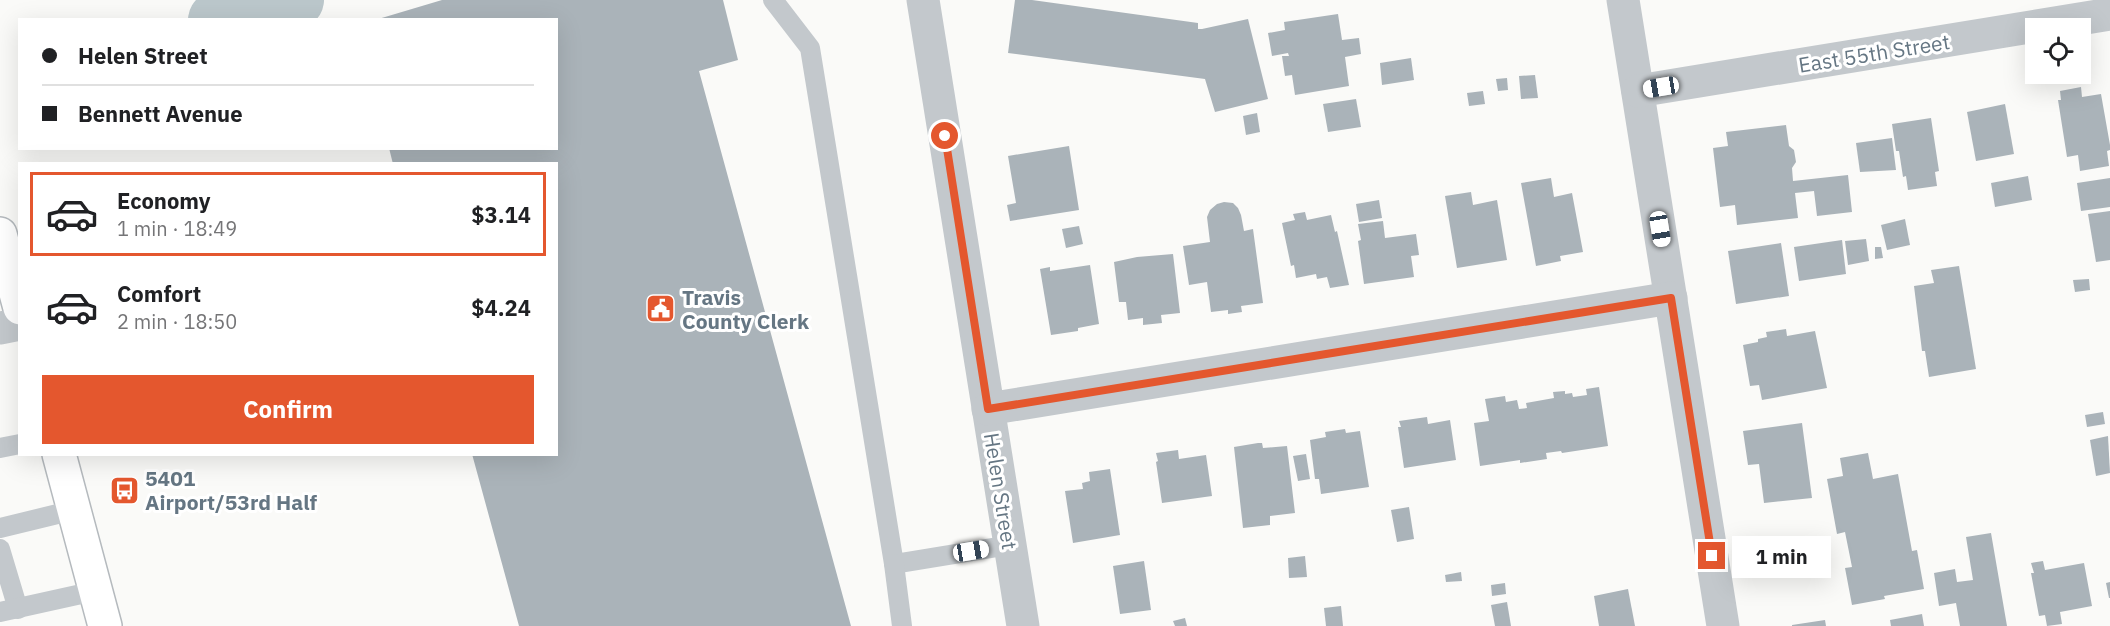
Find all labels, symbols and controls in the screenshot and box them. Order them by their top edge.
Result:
map controls [2025,18,2091,84]
button: locate [2025,18,2091,84]
street label: East 55th Street [1796,27,1952,79]
text: Helen Street [78,41,208,70]
car [1642,75,1680,99]
text: Bennett Avenue [78,99,243,128]
route start [931,122,958,149]
text: Economy [117,186,211,215]
icon: car [45,187,99,241]
text: $3.14 [471,200,531,229]
car [1648,210,1672,248]
text: 1 min · 18:49 [117,215,237,242]
text: Comfort [117,279,201,308]
icon: car [45,280,99,334]
place label: Travis County Clerk [682,283,810,335]
text: $4.24 [471,293,531,322]
public building icon: Travis County Clerk [645,293,677,325]
text: 2 min · 18:50 [117,308,237,335]
button: Confirm [42,375,534,444]
street label: Helen Street [978,430,1024,552]
place label: 5401 Airport/53rd Half [145,464,318,516]
bus stop icon: 5401 Airport/53rd Half [108,474,140,506]
callout: 1 min [1733,535,1832,577]
car [952,539,990,563]
route end [1698,542,1725,569]
text: 1 min [1755,543,1808,570]

